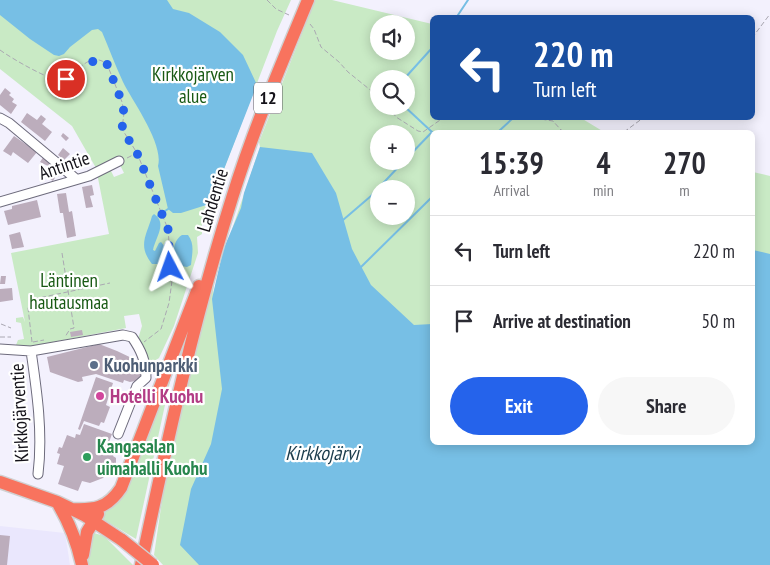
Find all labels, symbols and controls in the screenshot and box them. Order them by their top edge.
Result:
map controls [370,15,415,225]
button: sound [370,15,415,60]
text: 220 m [533,31,614,77]
icon: left [450,35,515,100]
pin [45,58,87,100]
park label: Kirkkojärven alue [152,62,234,108]
icon: arrive [52,65,80,93]
button: search [370,70,415,115]
text: Turn left [533,75,597,103]
road number: 12 [254,82,282,114]
button: + [370,125,415,170]
text: 15:39 [479,143,544,182]
text: 4 [596,143,611,182]
text: 270 [663,143,706,182]
street label: Antintie [35,145,93,185]
street label: Lahdentie [191,165,233,235]
button: − [370,180,415,225]
text: Arrival [493,180,530,200]
text: min [593,180,614,200]
text: m [679,180,690,200]
icon: left [450,237,478,265]
text: Turn left [493,239,550,263]
text: 220 m [693,239,735,263]
position arrow [143,240,195,292]
park label: Läntinen hautausmaa [29,268,109,314]
icon: arrive [450,307,478,335]
text: Arrive at destination [493,309,631,333]
text: 50 m [702,309,735,333]
place label: Kuohunparkki [104,353,198,377]
marker: Kuohunparkki [88,359,100,371]
street label: Kirkkojärventie [4,363,34,463]
button: Exit [450,377,588,435]
button: Share [598,377,735,435]
place label: Hotelli Kuohu [110,384,203,408]
marker: Hotelli Kuohu [94,390,106,402]
place label: Kangasalan uimahalli Kuohu [97,434,208,480]
water label: Kirkkojärvi [285,440,361,466]
marker: Kangasalan uimahalli Kuohu [81,451,93,463]

